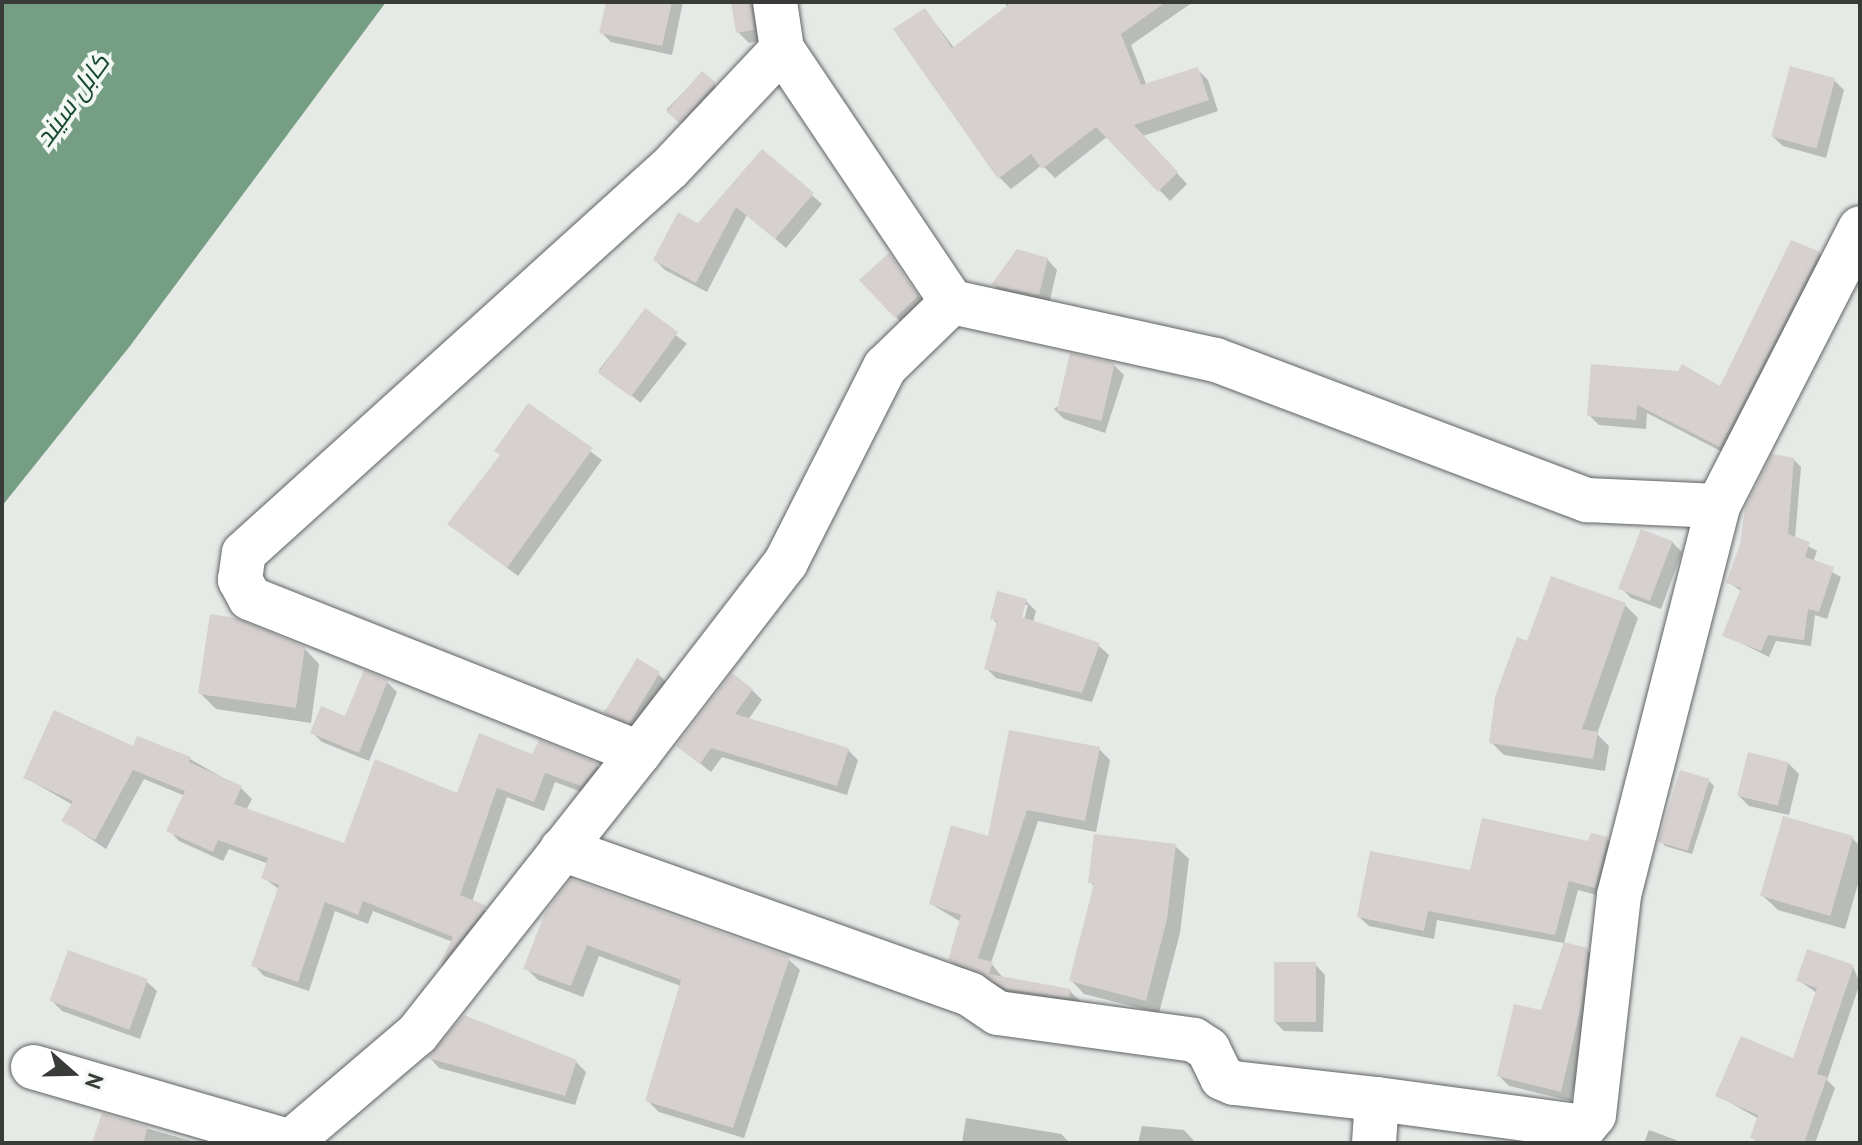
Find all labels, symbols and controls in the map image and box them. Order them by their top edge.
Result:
water label: کابل سيند [28,48,116,152]
north arrow [32,1033,112,1113]
text: N [79,1070,110,1093]

